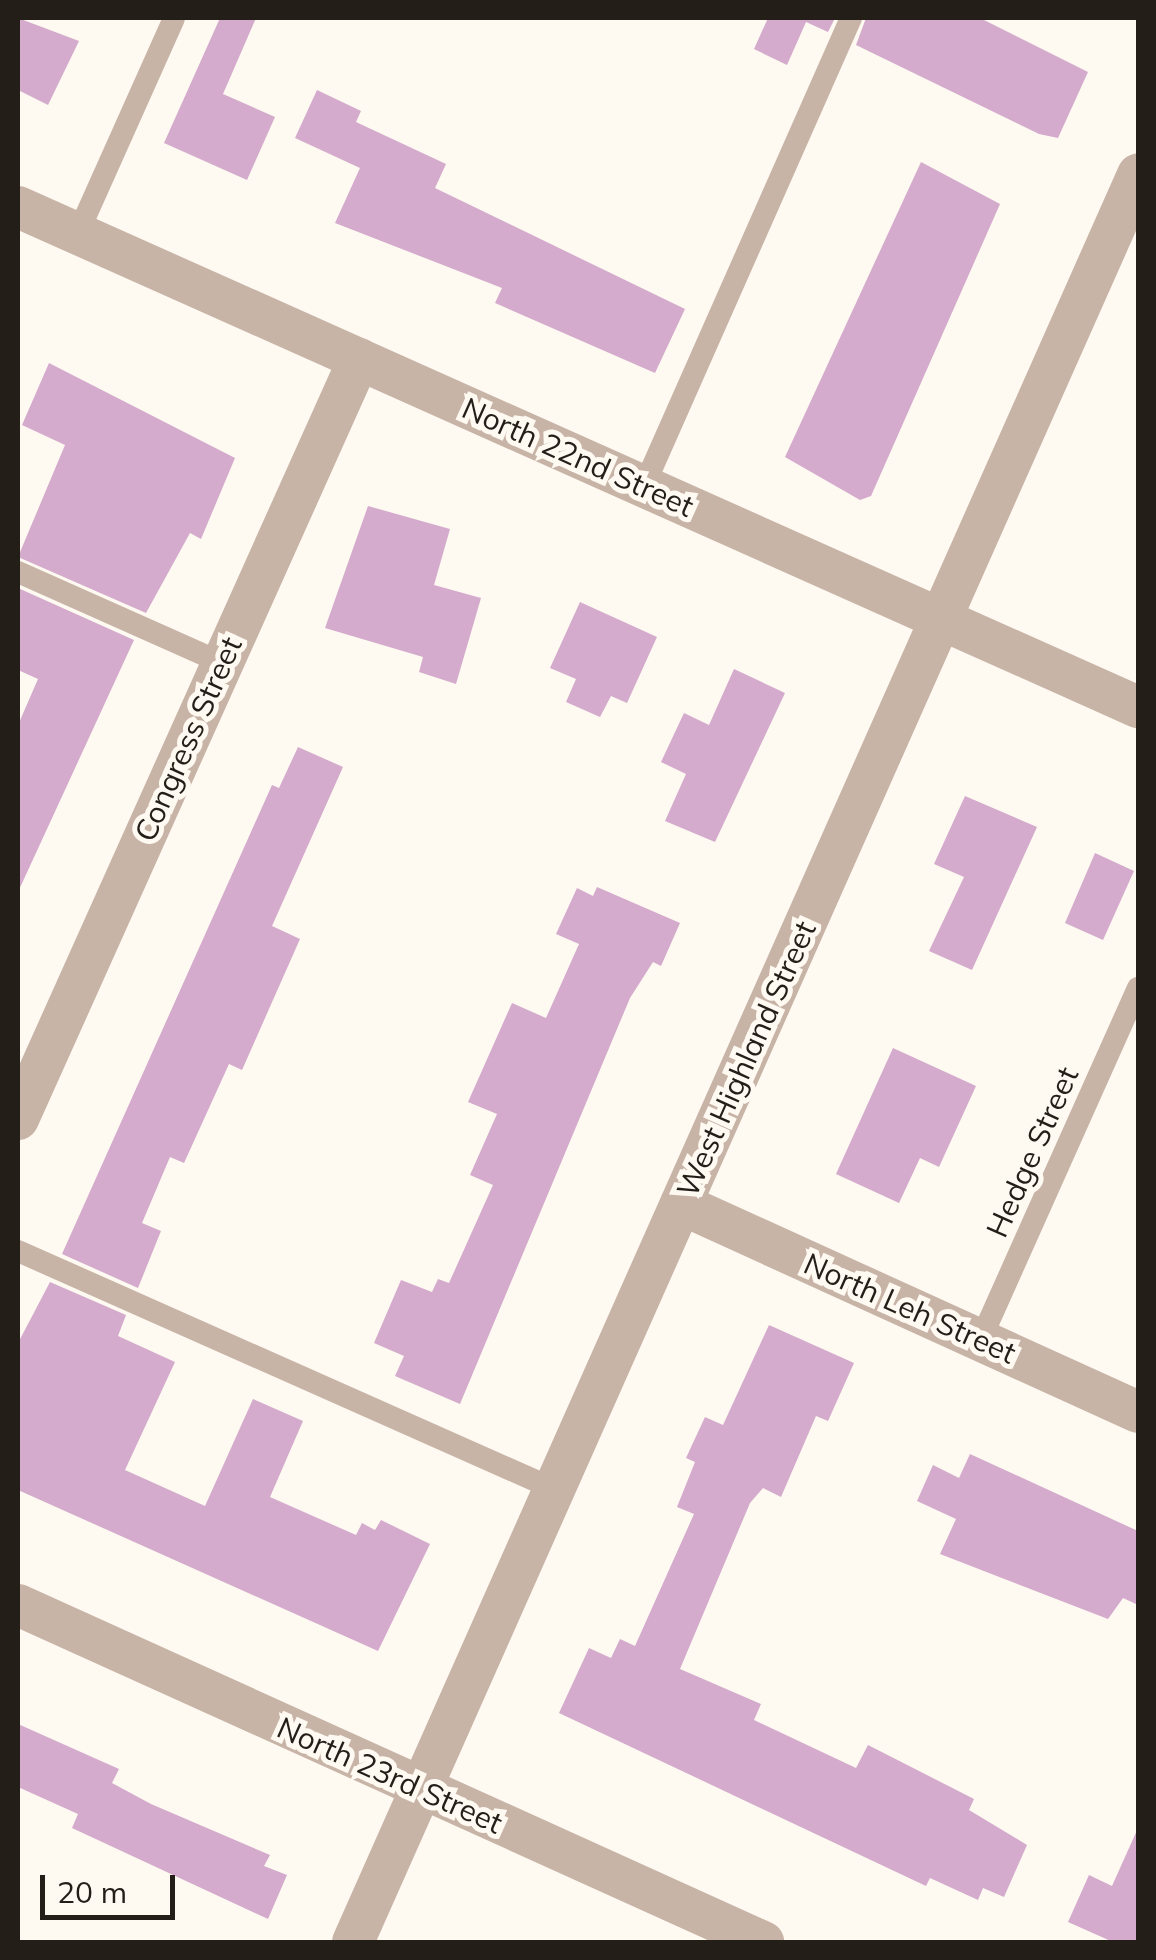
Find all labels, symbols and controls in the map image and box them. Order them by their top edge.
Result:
street label: North 22nd Street [457,390,699,524]
street label: Congress Street [127,631,249,847]
street label: West Highland Street [669,915,823,1203]
street label: Hedge Street [978,1061,1086,1243]
street label: North Leh Street [799,1245,1021,1371]
street label: North 23rd Street [272,1709,508,1841]
scale bar [45,1855,180,1917]
text: 20 m [57,1873,127,1911]

